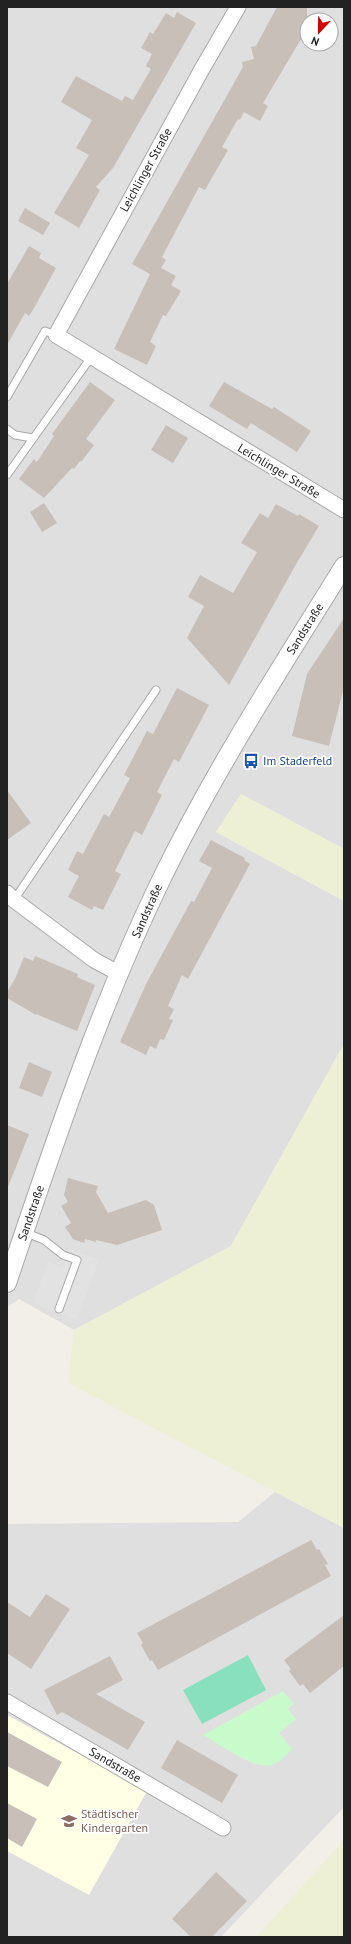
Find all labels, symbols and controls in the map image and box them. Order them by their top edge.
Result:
north arrow [299,12,339,52]
text: N [309,33,321,49]
street label: Leichlinger Straße [116,125,175,214]
street label: Leichlinger Straße [235,440,323,501]
street label: Sandstraße [283,600,326,657]
bus stop icon: Im Staderfeld [242,752,260,770]
place label: Im Staderfeld [263,753,332,768]
street label: Sandstraße [128,881,165,940]
street label: Sandstraße [14,1183,47,1243]
street label: Sandstraße [87,1744,144,1785]
place label: Städtischer Kindergarten [81,1806,148,1835]
school or university icon: Städtischer Kindergarten [60,1812,78,1830]

